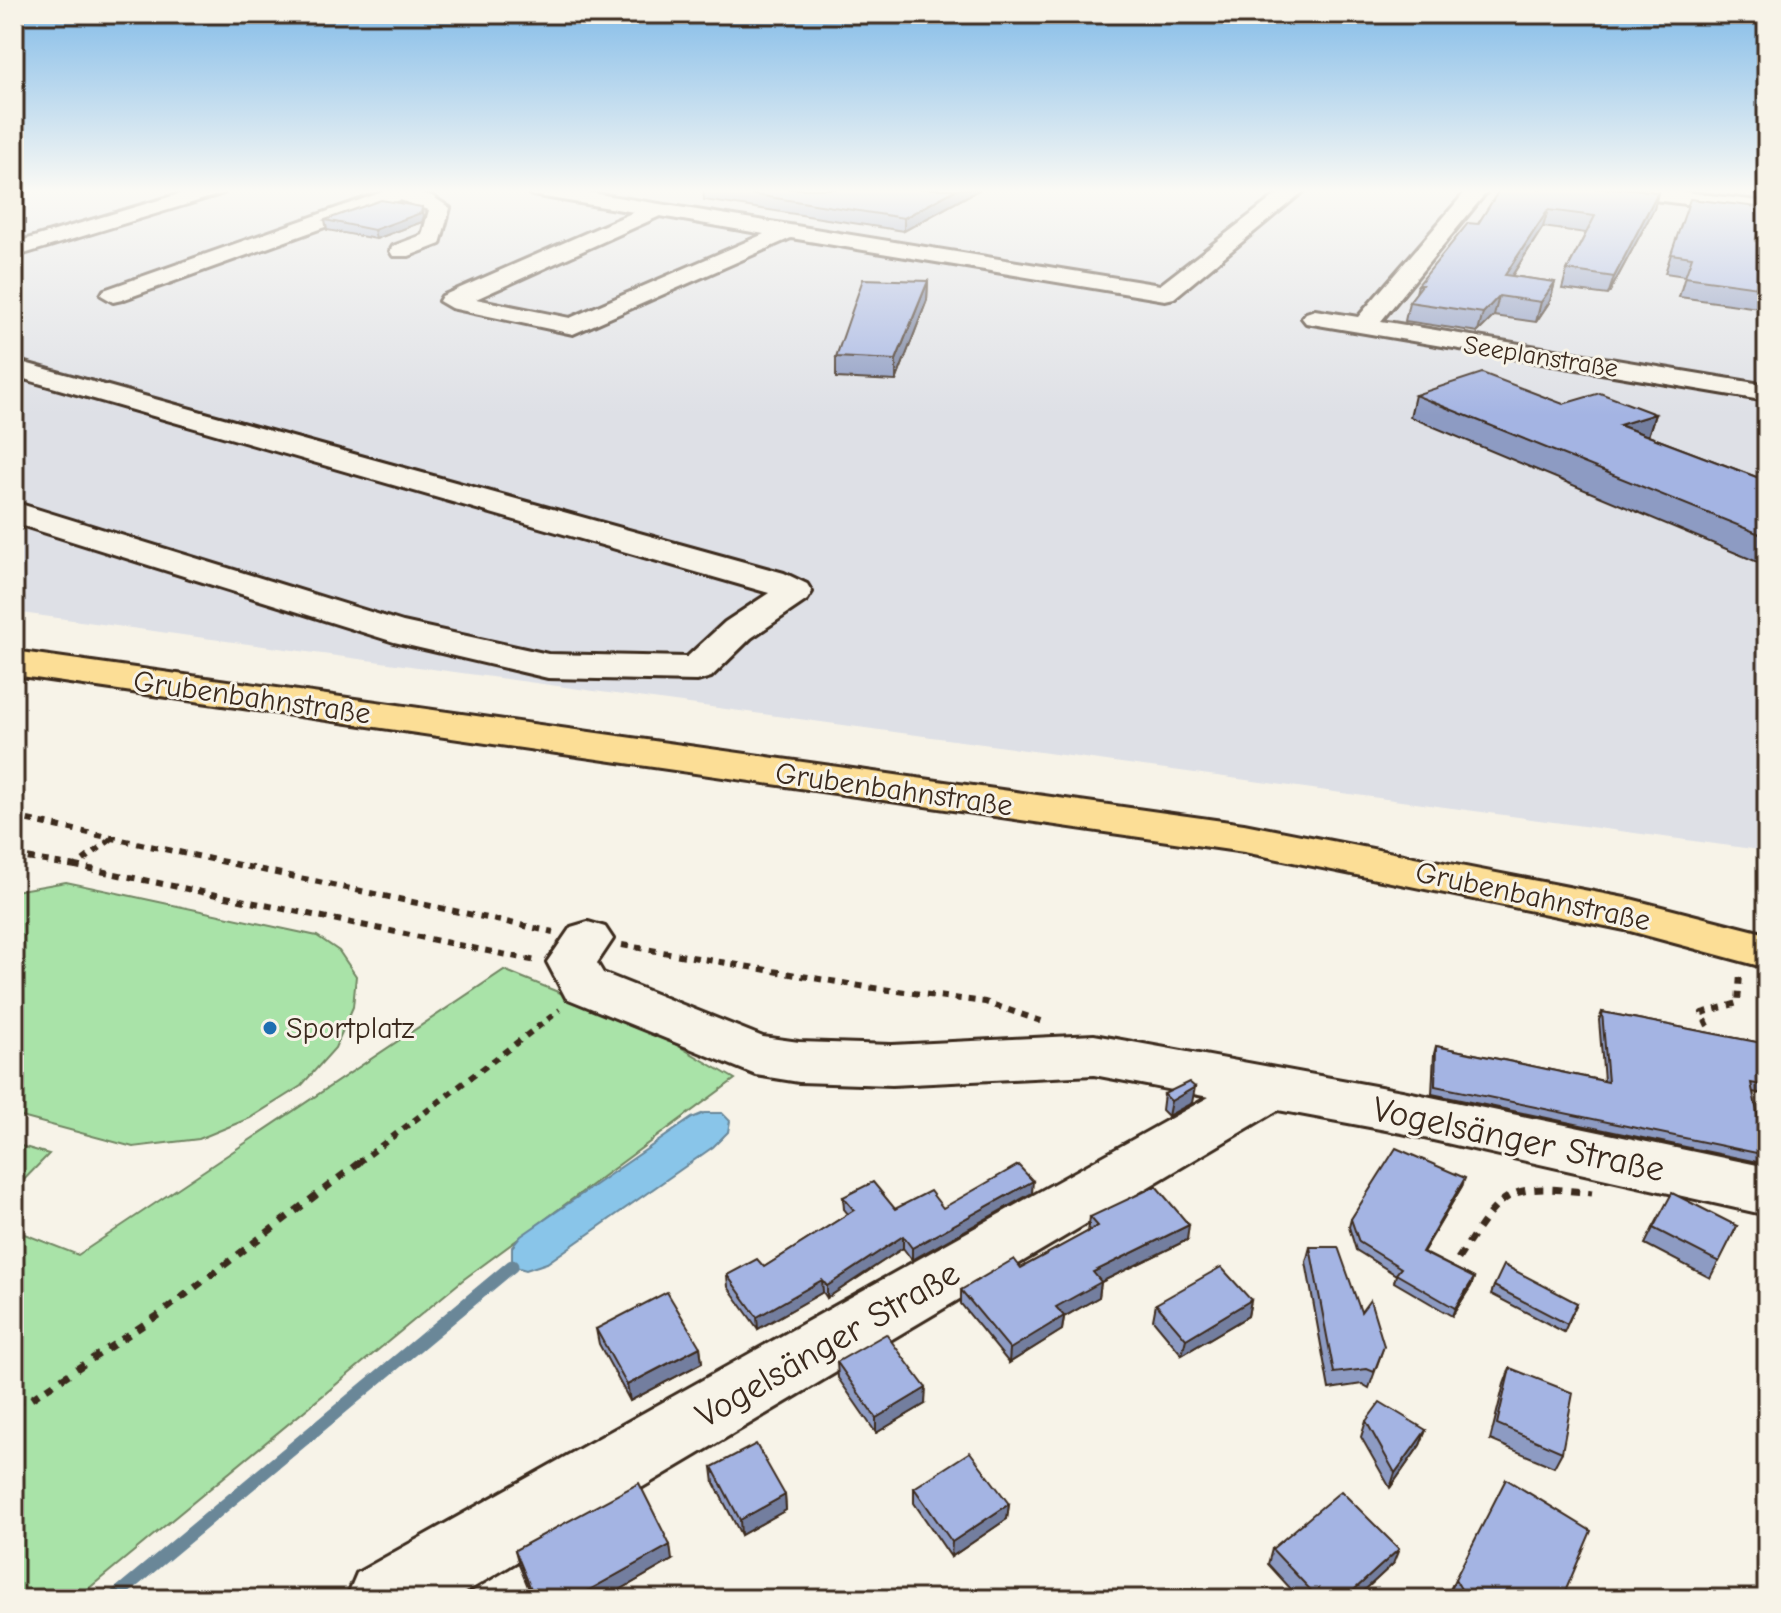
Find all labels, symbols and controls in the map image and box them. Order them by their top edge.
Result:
street label: Seeplanstraße [1462,330,1620,384]
street label: Grubenbahnstraße [131,664,373,731]
street label: Grubenbahnstraße [773,756,1015,823]
street label: Grubenbahnstraße [1412,854,1654,938]
place label: Sportplatz [286,1011,414,1046]
marker: Sportplatz [261,1019,279,1037]
street label: Vogelsänger Straße [1369,1089,1668,1190]
street label: Vogelsänger Straße [689,1252,967,1436]

